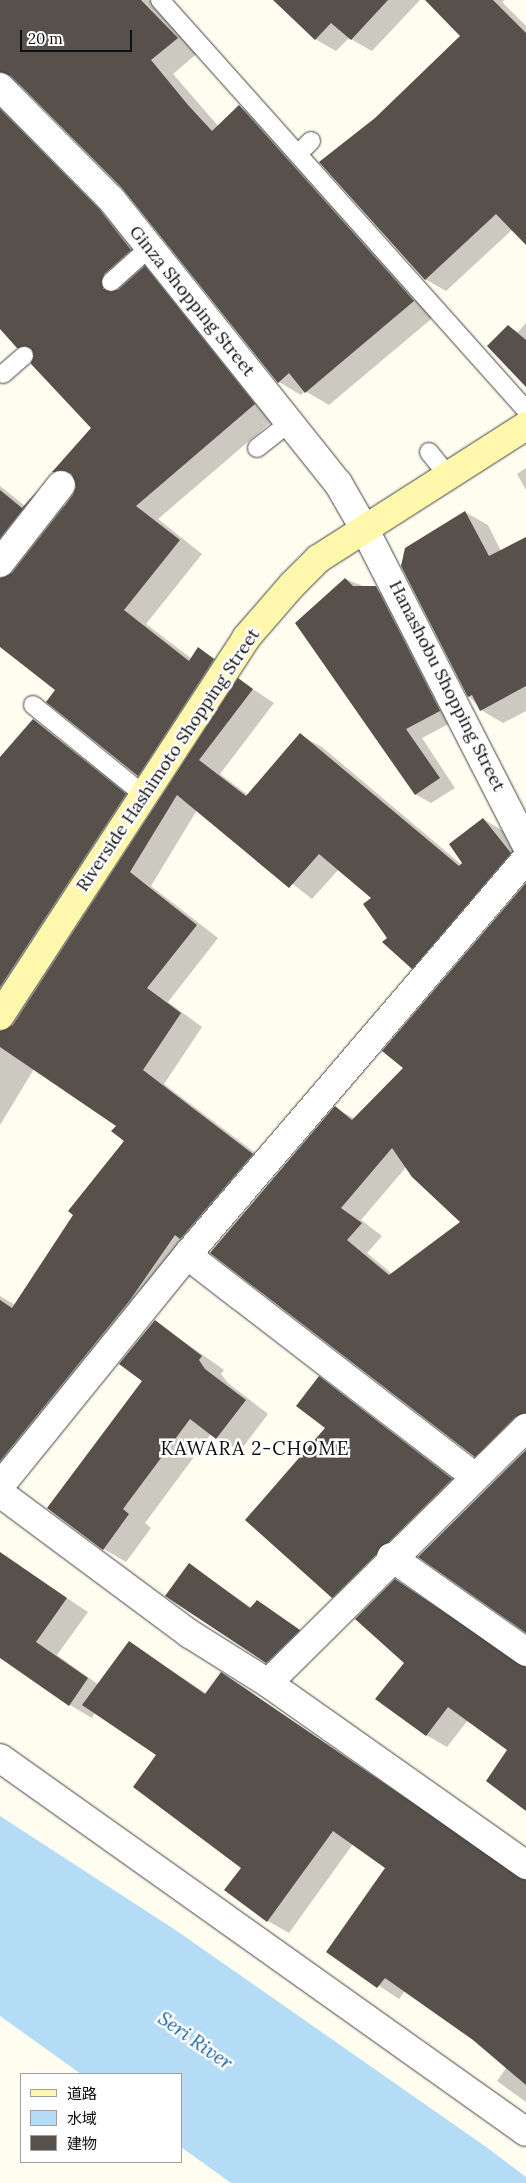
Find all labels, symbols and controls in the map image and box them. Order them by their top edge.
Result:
scale bar [22,20,135,52]
text: 20 m [28,29,63,48]
street label: Ginza Shopping Street [125,221,259,381]
street label: Hanashobu Shopping Street [384,577,510,795]
street label: Riverside Hashimoto Shopping Street [72,624,264,896]
district label: KAWARA 2-CHOME [159,1438,351,1460]
water label: Seri River [154,2007,236,2075]
legend [20,2073,182,2163]
text: 道路 [67,2084,97,2103]
text: 水域 [67,2109,97,2128]
text: 建物 [67,2134,97,2153]

